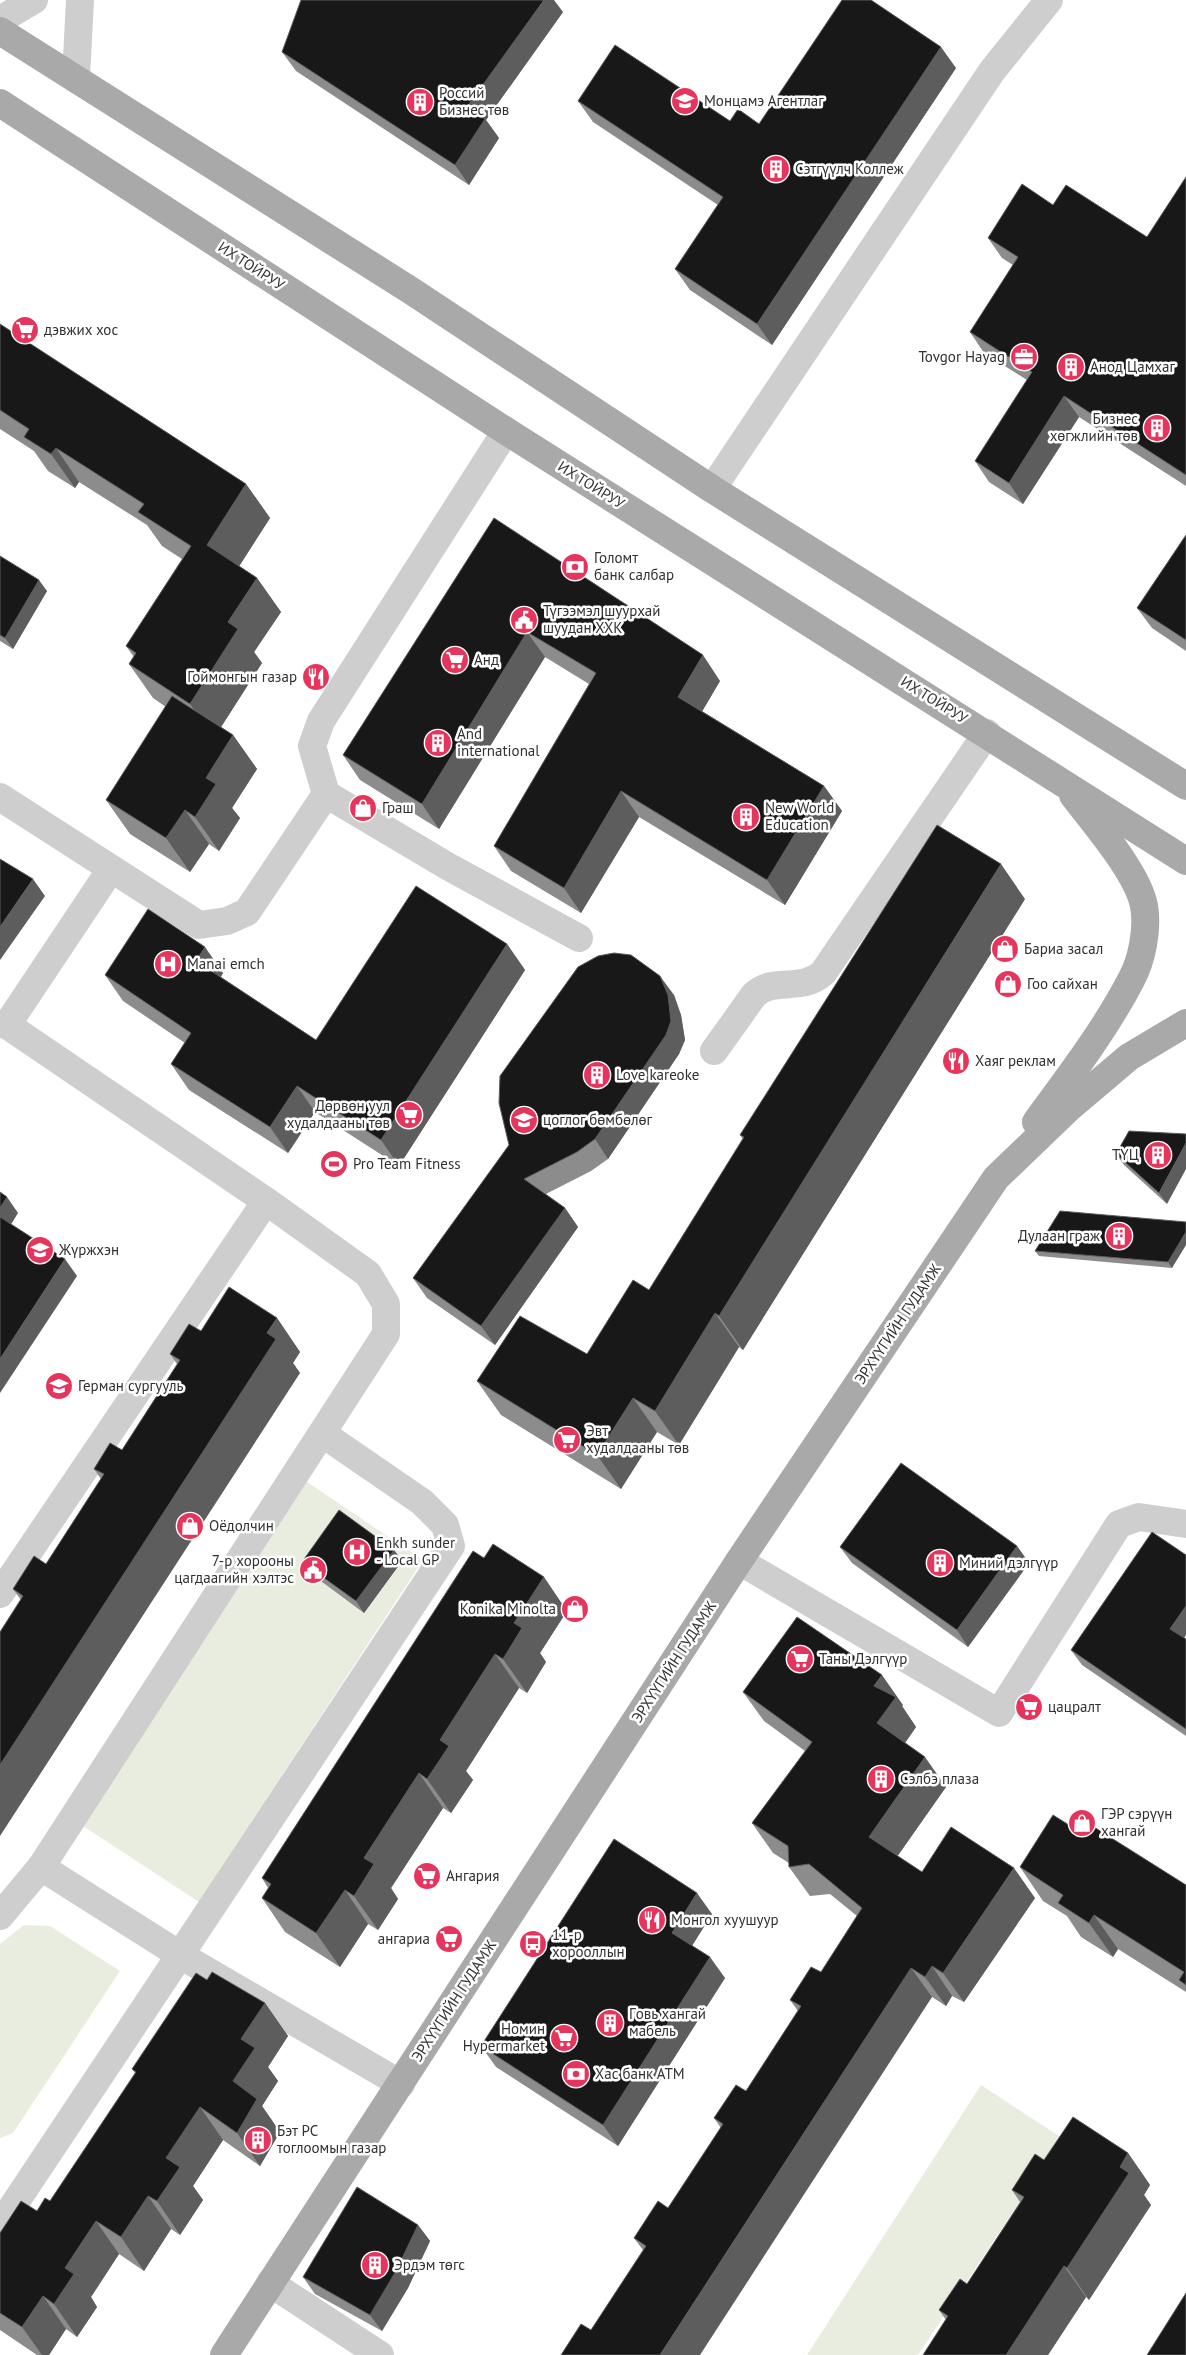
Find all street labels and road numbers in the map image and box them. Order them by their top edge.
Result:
street label: ИХ ТОЙРУУ [214,237,289,294]
street label: ИХ ТОЙРУУ [554,457,629,513]
street label: ИХ ТОЙРУУ [897,672,972,728]
street label: ЭРХҮҮГИЙН ГУДАМЖ [850,1259,945,1387]
street label: ЭРХҮҮГИЙН ГУДАМЖ [627,1597,720,1726]
street label: ЭРХҮҮГИЙН ГУДАМЖ [407,1936,500,2065]

